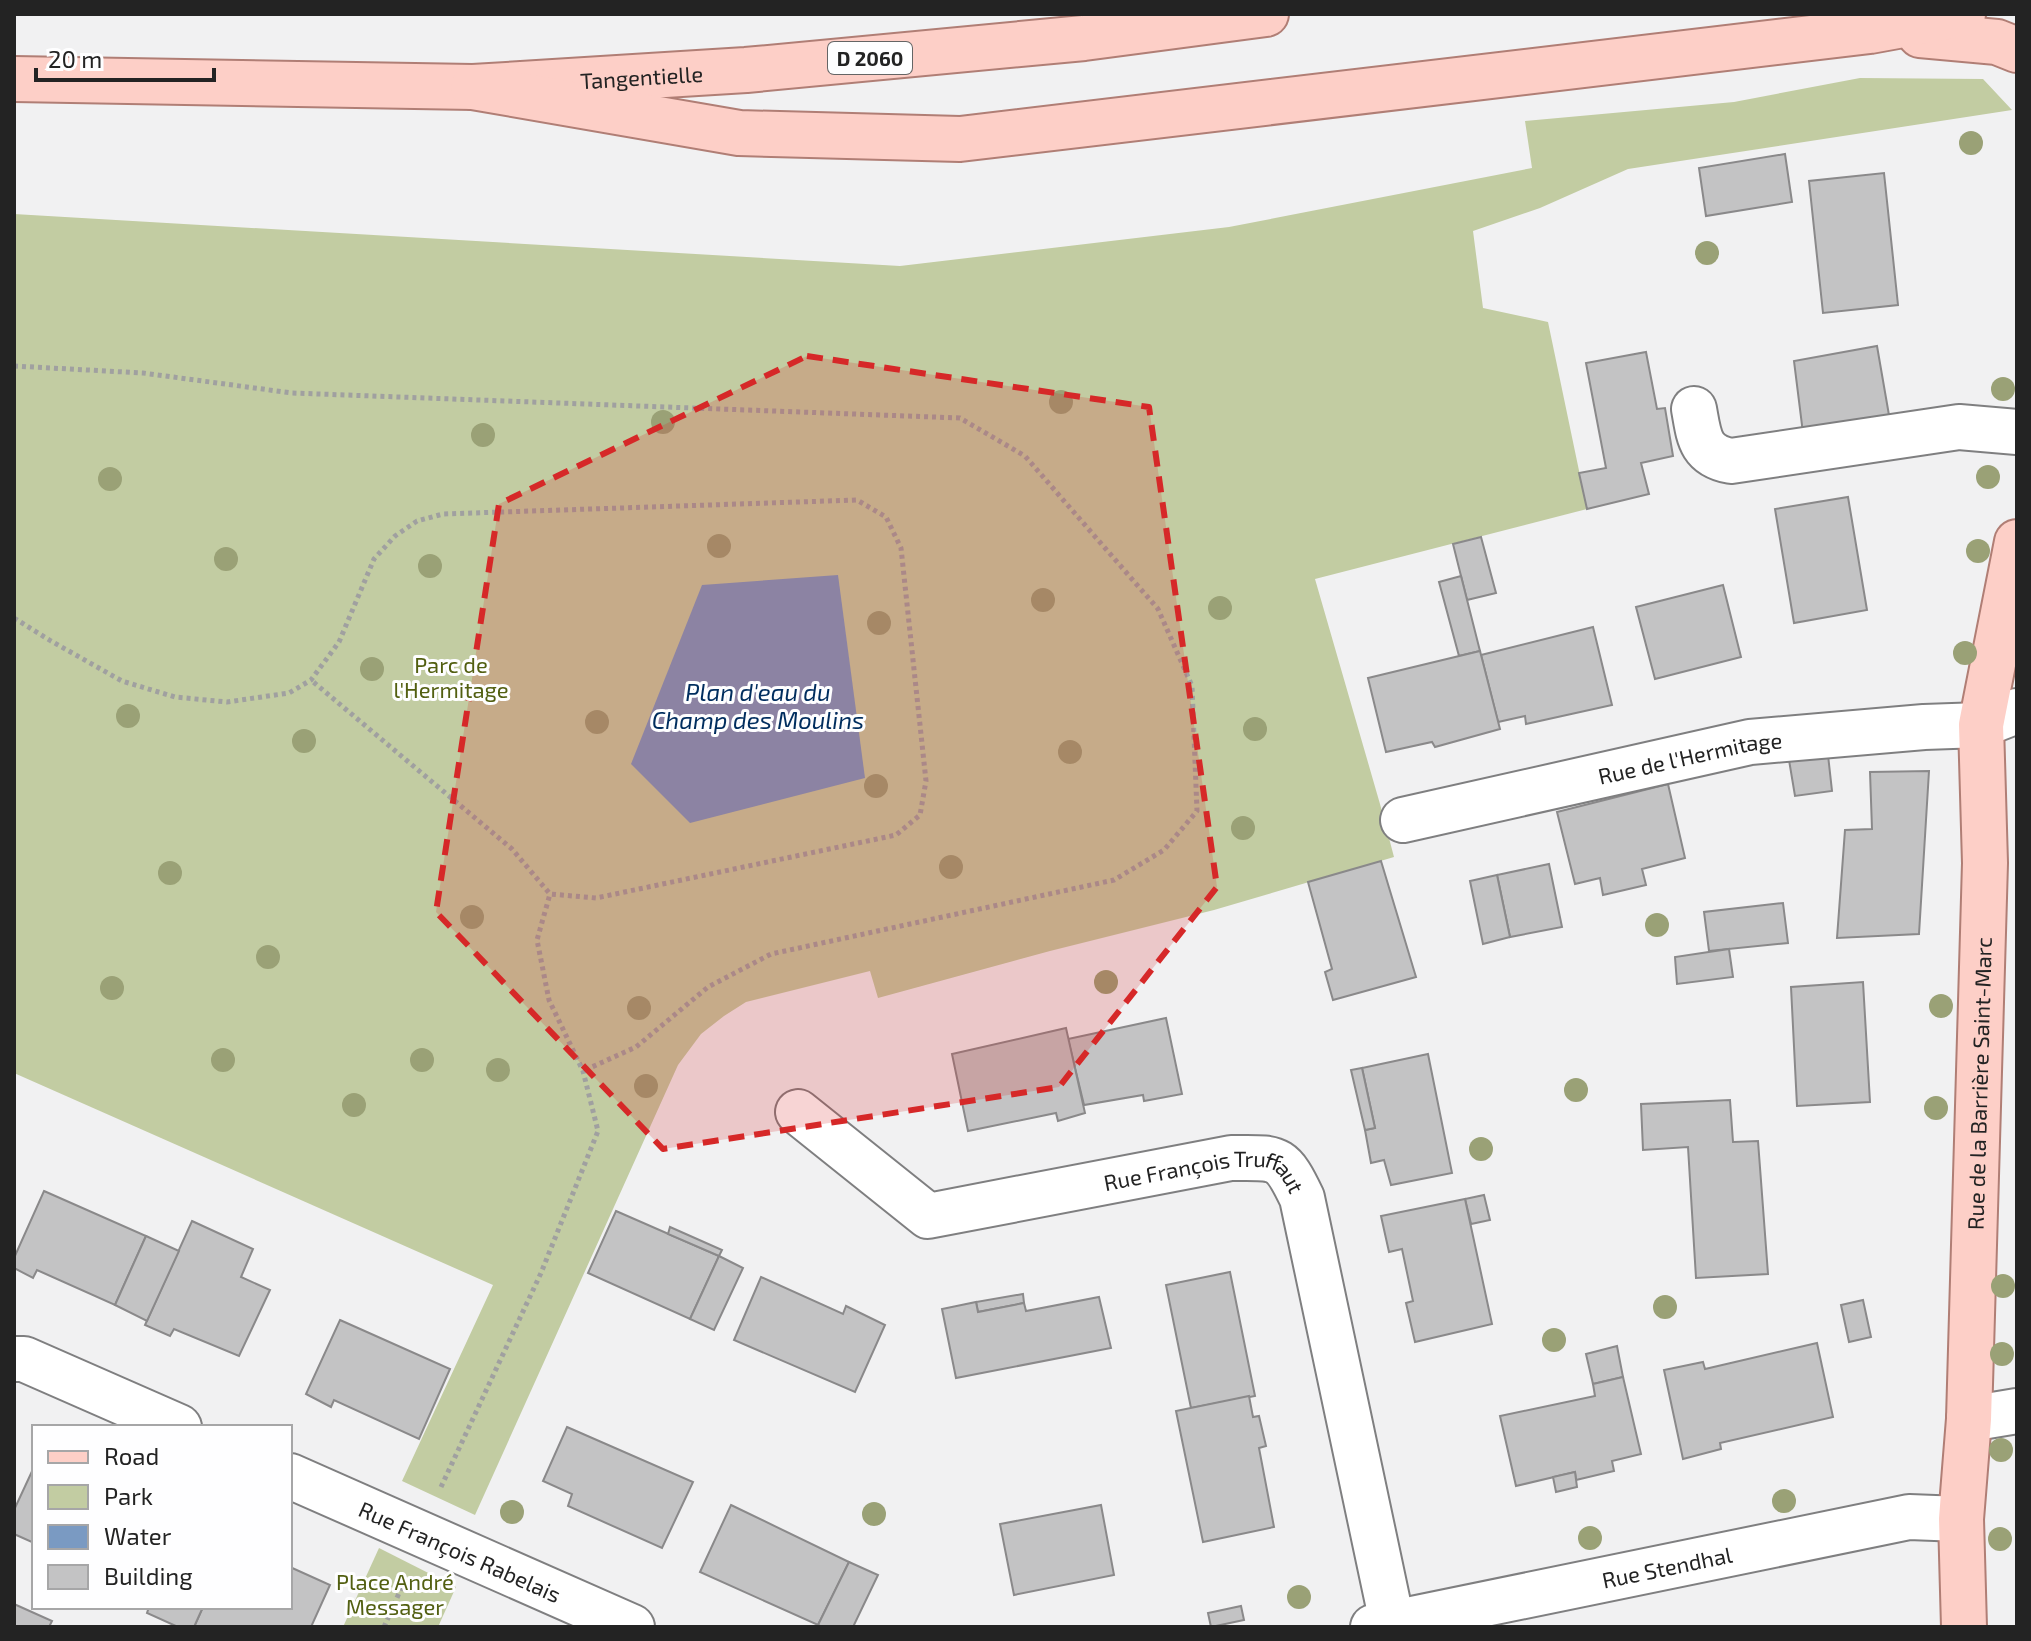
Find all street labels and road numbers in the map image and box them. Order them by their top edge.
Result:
road number: D 2060 [828,42,912,74]
street label: Tangentielle [579,60,704,93]
street label: Rue de l'Hermitage [1595,726,1783,789]
street label: Rue de la Barrière Saint-Marc [1961,937,1996,1230]
street label: Rue François Truffaut [1101,1145,1310,1197]
street label: Rue François Rabelais [355,1495,565,1607]
street label: Rue Stendhal [1600,1541,1735,1593]

